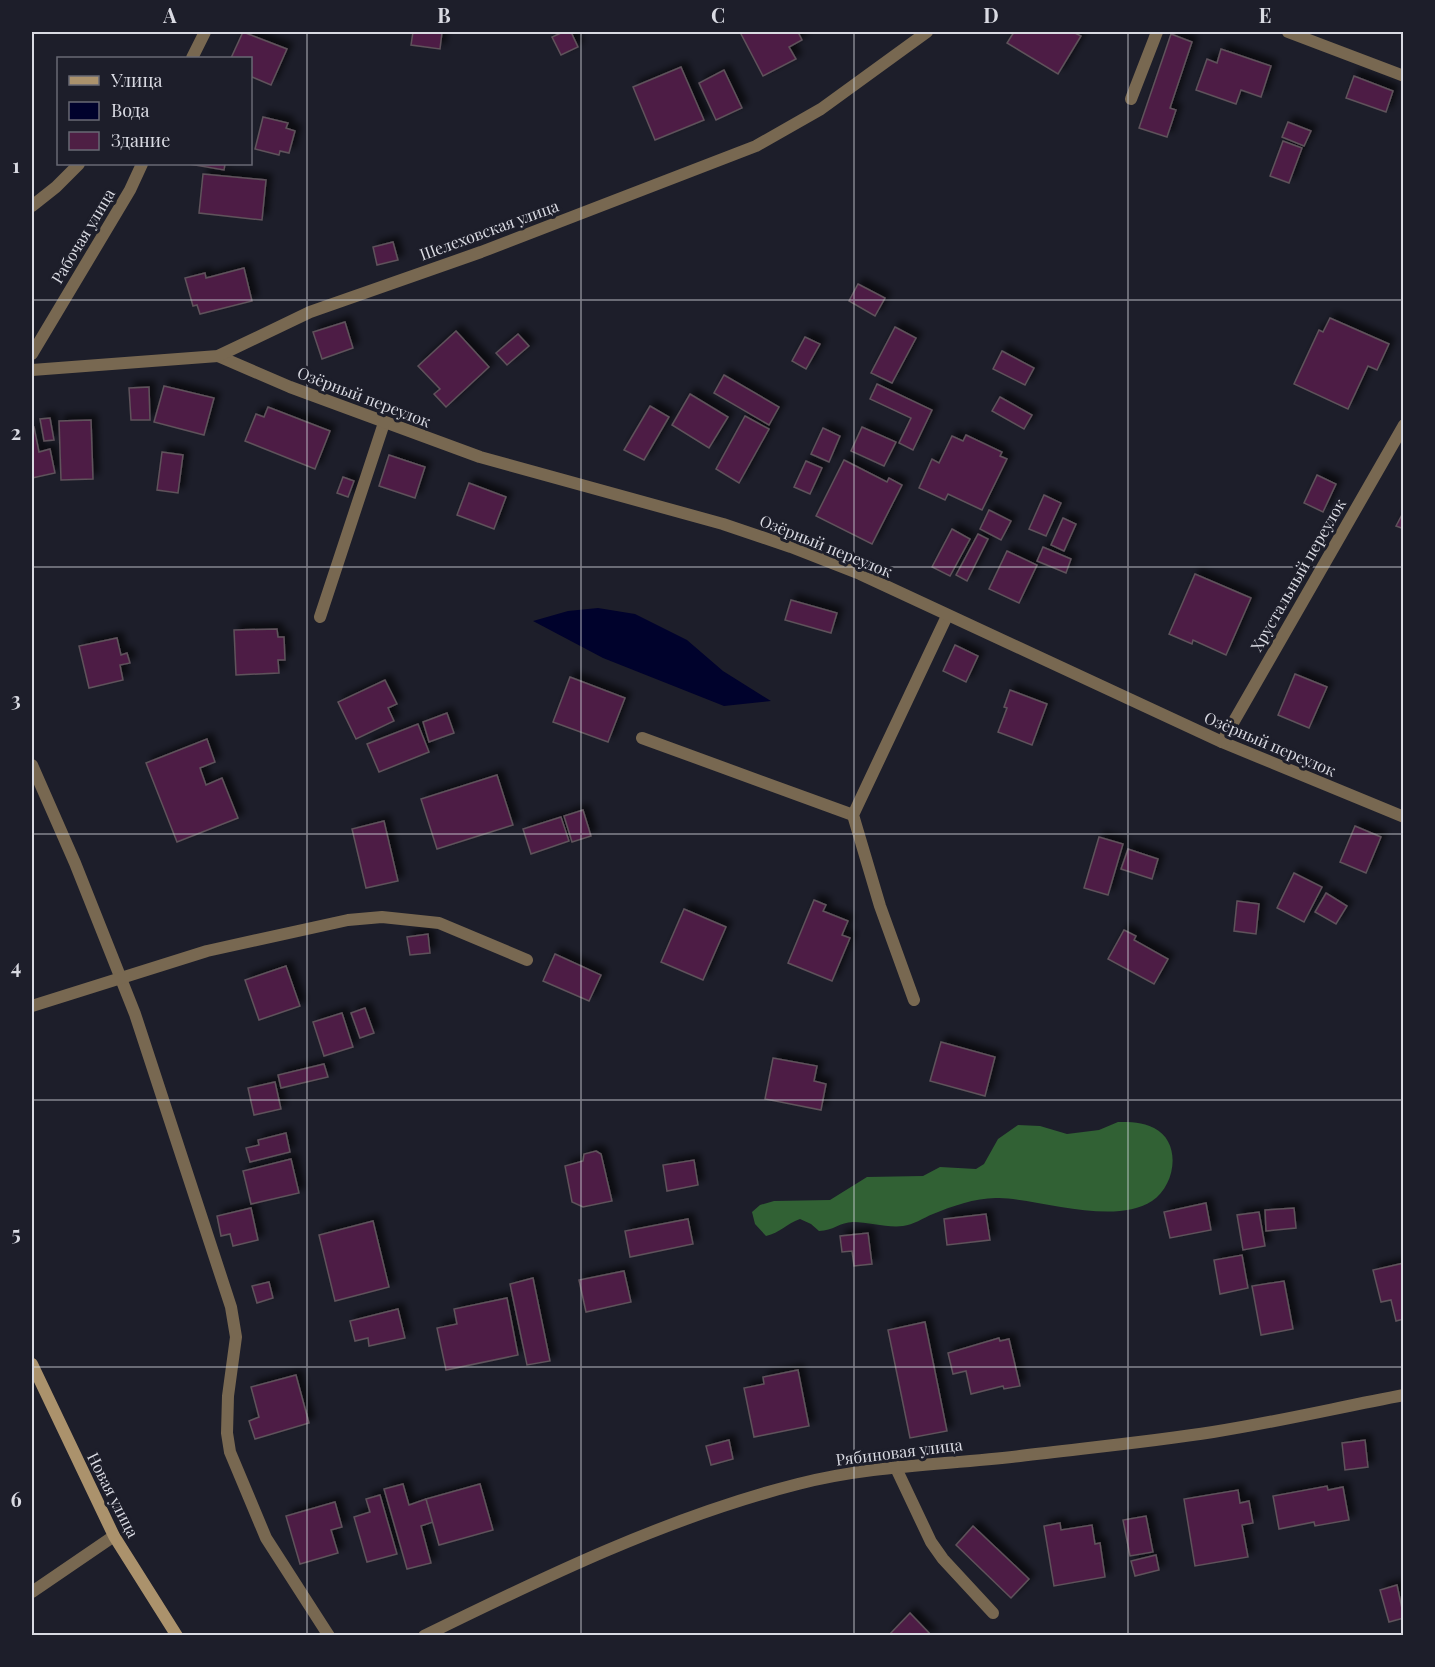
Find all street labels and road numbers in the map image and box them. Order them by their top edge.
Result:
street label: Рабочая улица [46,184,119,287]
street label: Шелеховская улица [416,195,561,264]
street label: Озёрный переулок [295,361,434,432]
street label: Хрустальный переулок [1245,494,1350,655]
street label: Озёрный переулок [757,509,896,582]
street label: Озёрный переулок [1201,706,1339,781]
street label: Рябиновая улица [834,1433,964,1470]
street label: Новая улица [83,1449,144,1541]

